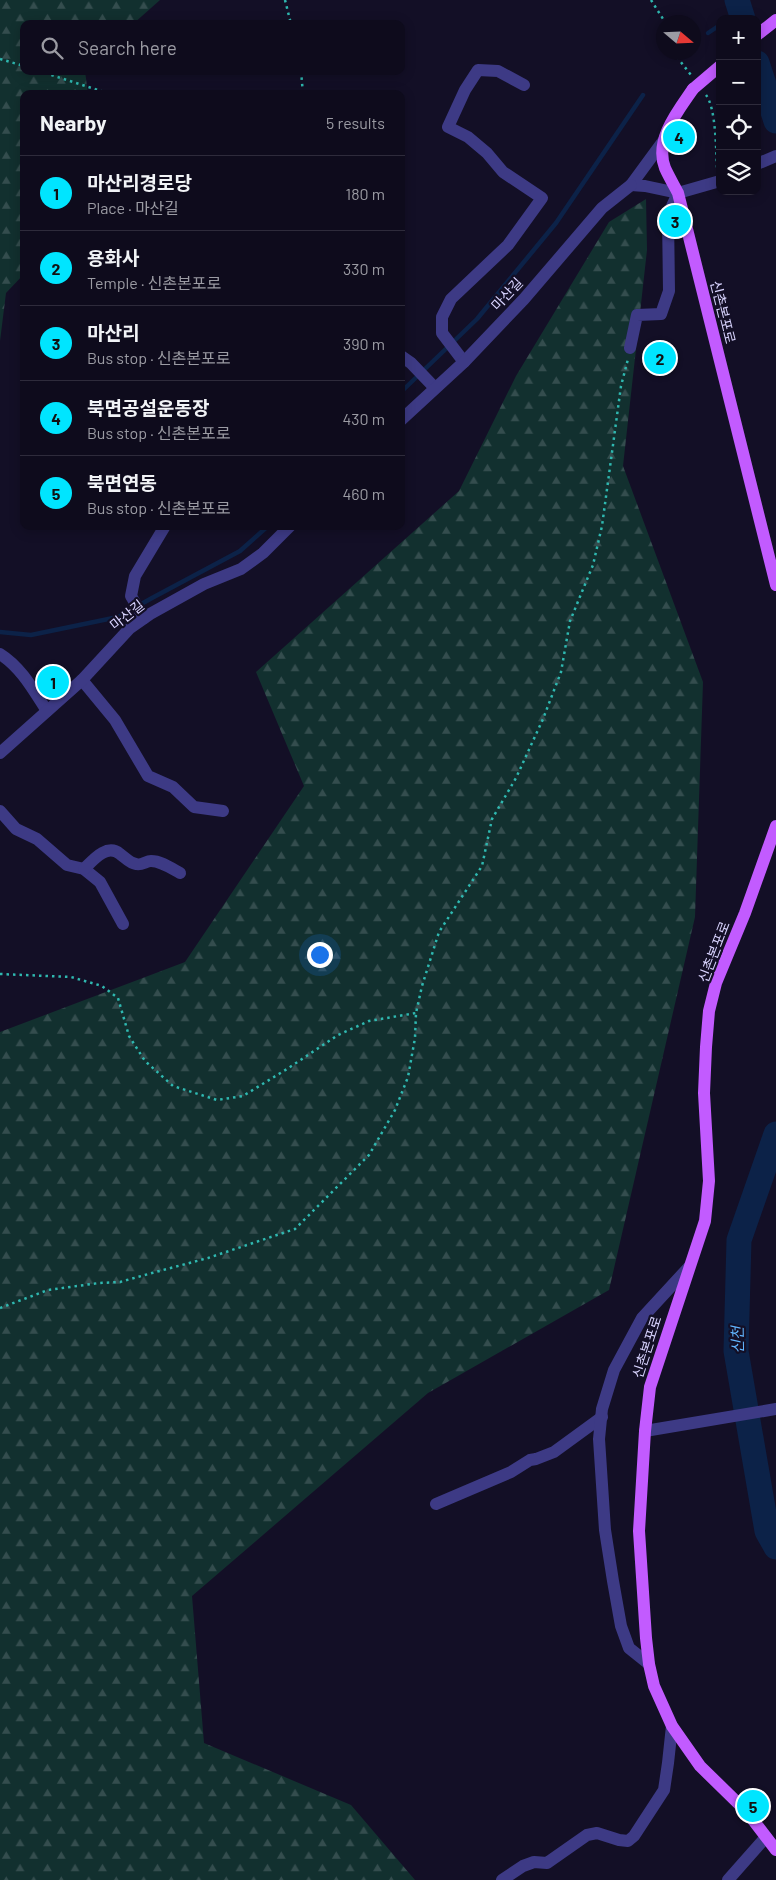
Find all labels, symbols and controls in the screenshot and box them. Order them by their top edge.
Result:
north arrow [656,15,701,60]
map controls [716,15,761,195]
button: + [716,15,761,60]
search box [20,20,405,75]
icon: search [38,34,66,62]
text: Search here [78,36,177,59]
button: − [716,60,761,105]
button: locate [716,105,761,150]
text: Nearby [40,110,106,135]
text: 5 results [326,113,385,132]
pin: 4 [663,118,695,156]
button: layers [716,150,761,195]
text: 마산리경로당 [87,171,192,194]
text: 1 [53,184,59,203]
text: 180 m [346,184,385,203]
text: Place · 마산길 [87,198,179,217]
pin: 3 [659,202,691,240]
text: 용화사 [87,246,139,269]
text: 2 [52,259,60,278]
text: 330 m [343,259,385,278]
text: Temple · 신촌본포로 [87,273,221,292]
street label: 마산길 [487,274,526,314]
street label: 신촌본포로 [707,279,740,345]
text: 마산리 [87,321,139,344]
text: 3 [52,334,60,353]
text: 390 m [343,334,385,353]
pin: 2 [644,339,676,377]
text: Bus stop · 신촌본포로 [87,348,230,367]
text: 북면공설운동장 [87,396,209,419]
text: 4 [51,409,61,428]
text: 430 m [342,409,385,428]
text: Bus stop · 신촌본포로 [87,423,230,442]
text: 북면연동 [87,471,157,494]
text: 5 [52,484,60,503]
text: 460 m [342,484,385,503]
text: Bus stop · 신촌본포로 [87,498,230,517]
street label: 마산길 [106,596,147,633]
pin: 1 [37,663,69,701]
street label: 신촌본포로 [694,919,733,985]
your location [307,942,333,968]
street label: 신촌본포로 [628,1313,665,1380]
water label: 신천 [728,1324,746,1354]
pin: 5 [737,1787,769,1825]

